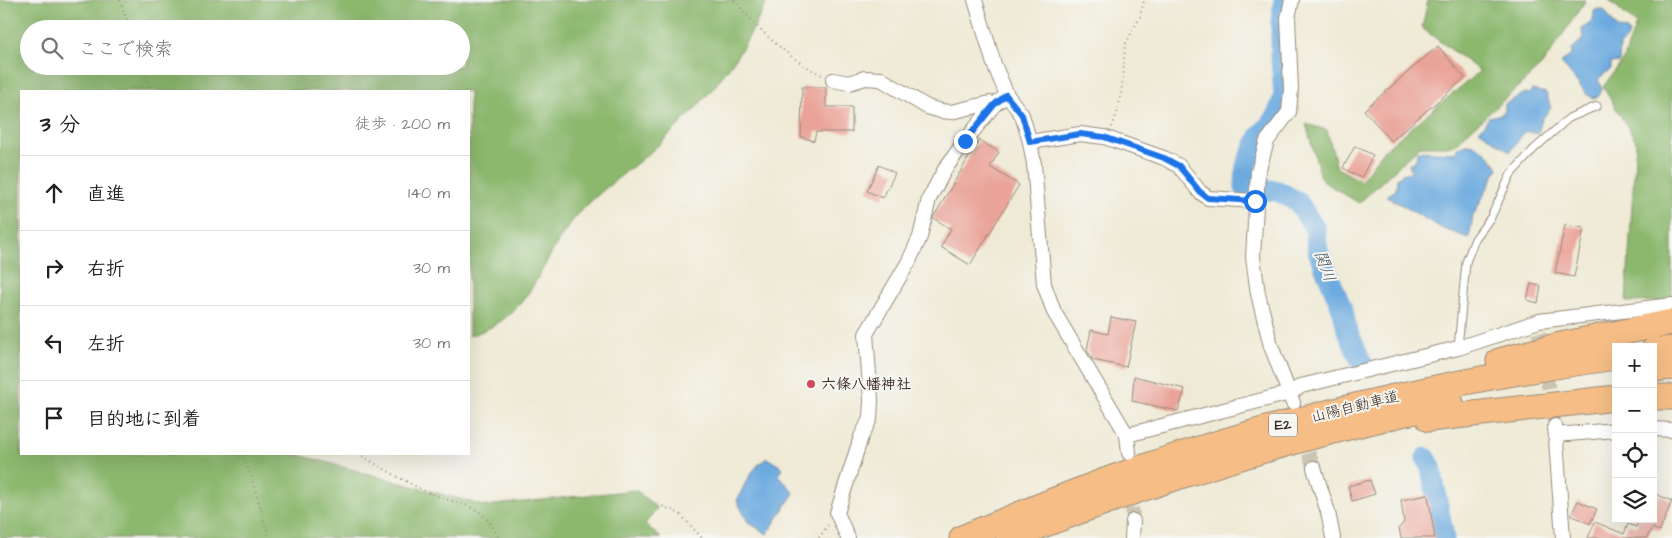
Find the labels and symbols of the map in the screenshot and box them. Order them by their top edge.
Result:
route end [954,130,977,153]
route start [1244,190,1267,213]
water label: 関川 [1309,247,1341,285]
place label: 六條八幡神社 [821,374,911,395]
marker: 六條八幡神社 [805,378,817,390]
street label: 山陽自動車道 [1309,386,1401,428]
road number: E2 [1269,414,1297,436]

